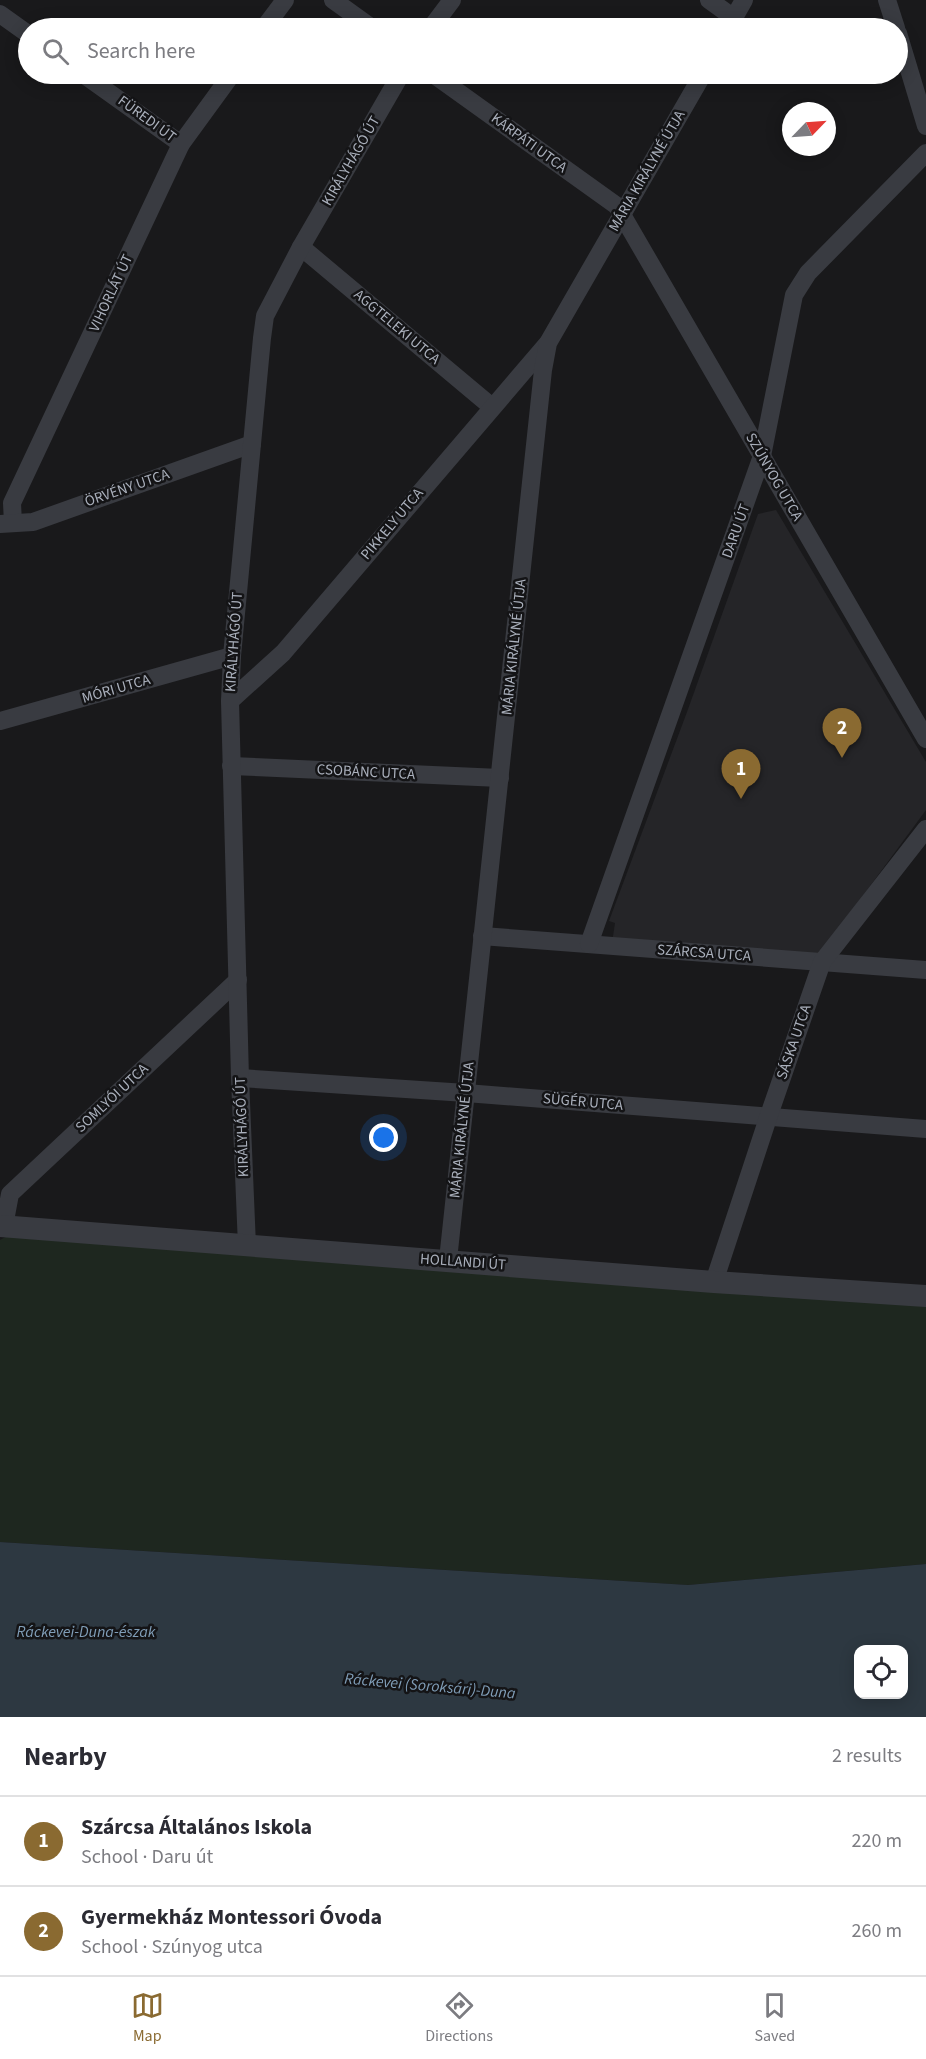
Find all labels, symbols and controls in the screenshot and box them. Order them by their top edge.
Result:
search box [18,18,908,84]
icon: search [39,35,72,68]
text: Search here [87,35,195,67]
street label: FÜREDI ÚT [114,91,180,147]
north arrow [782,102,836,156]
street label: MÁRIA KIRÁLYNÉ ÚTJA [604,106,691,236]
street label: KÁRPÁTI UTCA [487,108,572,178]
street label: KIRÁLYHÁGÓ ÚT [317,112,385,210]
street label: VIHORLÁT ÚT [84,251,138,335]
street label: AGGTELEKI UTCA [349,285,445,370]
street label: SZÚNYOG UTCA [740,429,808,526]
street label: ÖRVÉNY UTCA [82,463,173,512]
street label: PIKKELY UTCA [356,483,429,564]
street label: DARU ÚT [717,501,755,561]
street label: MÁRIA KIRÁLYNÉ ÚTJA [496,577,532,716]
street label: KIRÁLYHÁGÓ ÚT [220,591,248,693]
street label: MÓRI UTCA [79,669,154,709]
pin: 2 [822,708,862,758]
pin: 1 [722,750,760,799]
street label: CSOBÁNC UTCA [316,759,417,785]
street label: SZÁRCSA UTCA [656,939,753,967]
street label: SÁSKA UTCA [771,1001,817,1082]
street label: SOMLYÓI UTCA [71,1058,154,1137]
street label: MÁRIA KIRÁLYNÉ ÚTJA [444,1060,480,1199]
street label: KIRÁLYHÁGÓ ÚT [230,1077,254,1177]
street label: SÜGÉR UTCA [542,1088,625,1116]
your location [369,1123,398,1152]
street label: HOLLANDI ÚT [419,1249,507,1275]
water label: Ráckevei-Duna-észak [17,1621,156,1643]
map controls [854,1645,908,1699]
button: locate [854,1645,908,1699]
water label: Ráckevei (Soroksári)-Duna [344,1668,517,1704]
text: Nearby [24,1738,107,1775]
text: 2 results [832,1742,902,1770]
text: Szárcsa Általános Iskola [81,1811,312,1843]
text: 1 [38,1827,49,1855]
text: 220 m [852,1827,902,1855]
text: School · Daru út [81,1843,213,1871]
text: Gyermekház Montessori Óvoda [81,1901,382,1933]
text: 2 [38,1917,49,1945]
text: 260 m [852,1917,902,1945]
text: School · Szúnyog utca [81,1933,263,1961]
tab: Map [131,1989,164,2047]
tab: Directions [425,1989,493,2047]
tab: Saved [754,1989,795,2047]

